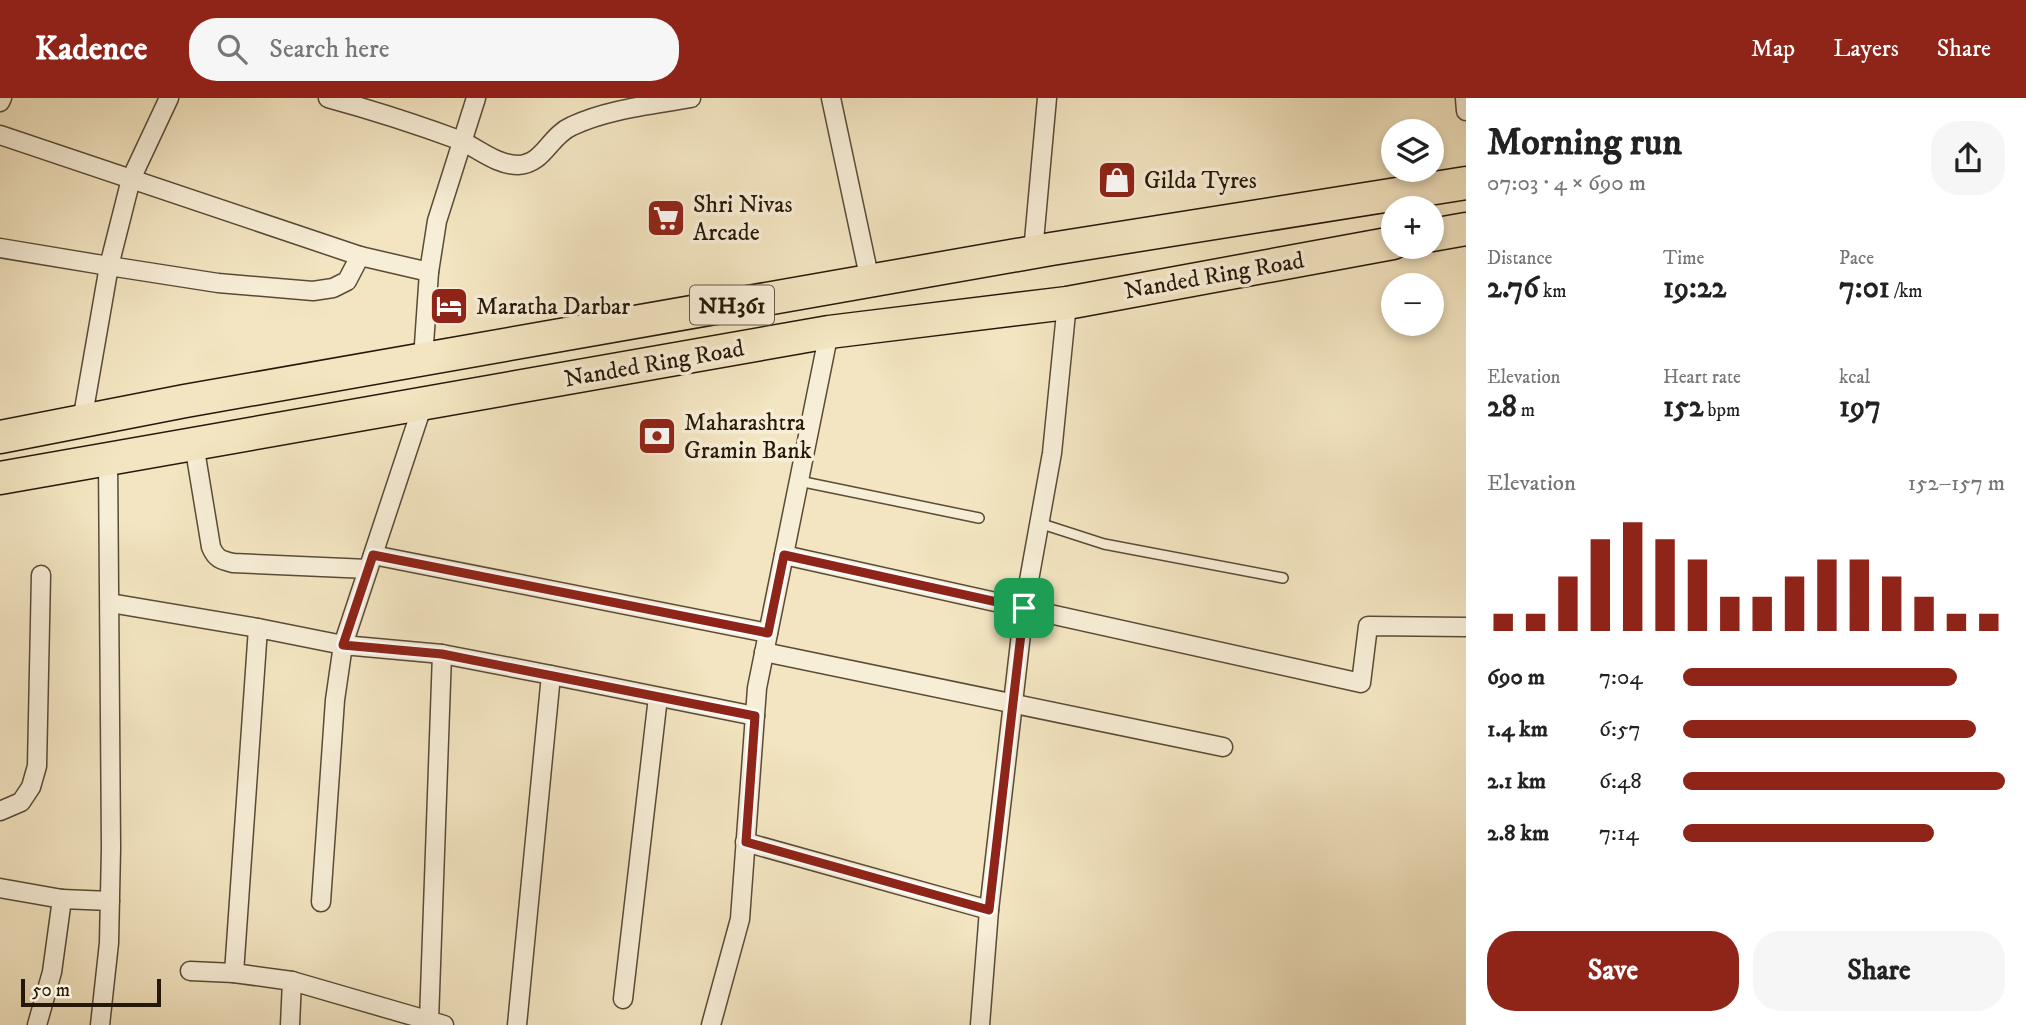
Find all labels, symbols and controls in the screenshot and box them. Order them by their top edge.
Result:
search box [189,18,679,81]
text: Kadence [35,29,147,70]
icon: search [213,30,251,68]
text: Search here [269,33,390,66]
text: Map [1751,34,1795,64]
text: Layers [1833,34,1899,64]
text: Share [1937,34,1991,64]
map controls [1381,119,1444,336]
button: layers [1381,119,1444,182]
text: Morning run [1487,119,1682,167]
button: share [1931,121,2005,195]
shop icon: Gilda Tyres [1096,159,1138,201]
place label: Gilda Tyres [1144,166,1257,196]
text: 07:03 · 4 × 690 m [1487,169,1646,198]
place label: Shri Nivas Arcade [693,190,792,248]
button: + [1381,196,1444,259]
supermarket icon: Shri Nivas Arcade [645,197,687,239]
street label: Nanded Ring Road [1122,245,1306,307]
text: Distance [1487,247,1552,270]
text: Time [1663,247,1704,270]
text: Pace [1839,247,1874,270]
text: 2.76 [1487,270,1539,307]
text: 19:22 [1663,270,1726,307]
text: 7:01 [1839,270,1890,307]
button: − [1381,273,1444,336]
text: km [1539,280,1567,303]
text: /km [1890,280,1923,303]
hotel icon: Maratha Darbar [428,285,470,327]
road number: NH361 [690,286,774,325]
place label: Maratha Darbar [476,292,630,322]
street label: Nanded Ring Road [562,333,746,395]
text: Elevation [1487,366,1561,389]
text: Heart rate [1663,366,1741,389]
text: kcal [1839,366,1870,389]
text: 28 [1487,389,1517,426]
text: 152 [1663,389,1703,426]
text: 197 [1839,389,1881,426]
text: m [1517,399,1535,422]
text: bpm [1703,399,1740,422]
place label: Maharashtra Gramin Bank [684,408,812,466]
bank icon: Maharashtra Gramin Bank [636,415,678,457]
text: Elevation [1487,469,1576,498]
text: 152–157 m [1908,469,2005,498]
pin [994,578,1054,638]
icon: arrive [1005,589,1043,627]
text: 690 m [1487,663,1545,692]
text: 7:04 [1599,663,1643,692]
text: 1.4 km [1487,715,1548,744]
text: 6:57 [1599,715,1641,744]
text: 2.1 km [1487,767,1546,796]
text: 6:48 [1599,767,1642,796]
text: 2.8 km [1487,819,1549,848]
text: 7:14 [1599,819,1639,848]
button: Save [1487,931,1739,1011]
button: Share [1753,931,2005,1011]
scale bar [21,976,161,1008]
text: 50 m [32,979,70,1002]

